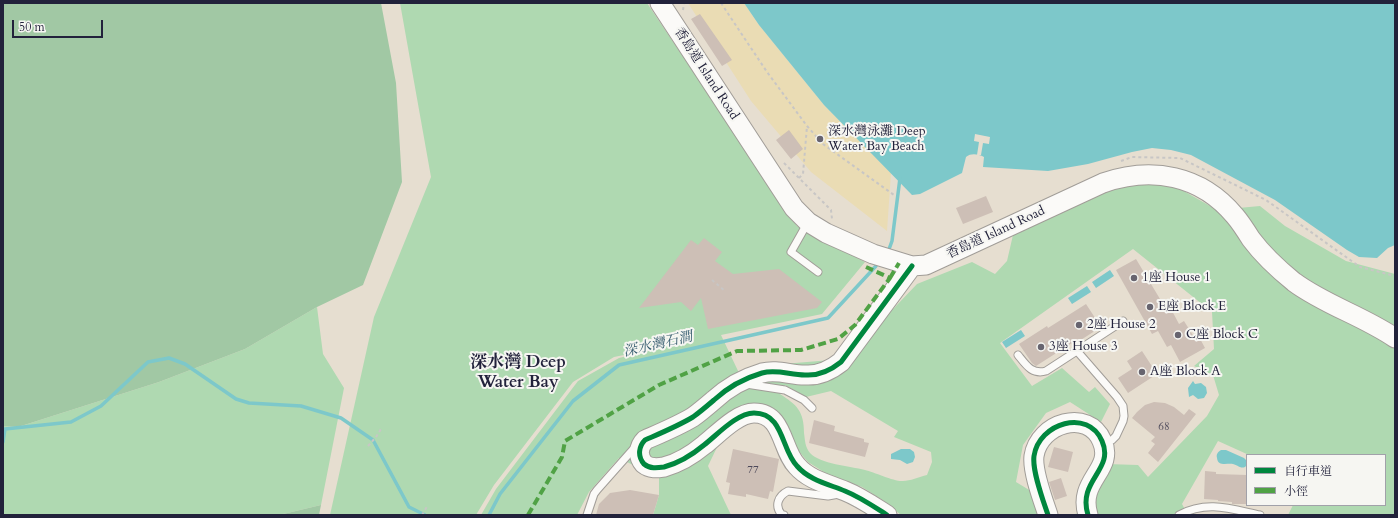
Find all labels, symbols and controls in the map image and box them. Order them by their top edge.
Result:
scale bar [14,12,105,38]
text: 50 m [19,19,45,35]
street label: 香島道 Island Road [670,25,742,123]
place label: 深水灣泳灘 Deep Water Bay Beach [828,124,926,155]
marker: 深水灣泳灘 Deep Water Bay Beach [815,134,825,144]
street label: 香島道 Island Road [944,203,1048,263]
place label: 1座 House 1 [1142,270,1211,286]
marker: 1座 House 1 [1129,273,1139,283]
place label: E座 Block E [1158,299,1226,315]
marker: E座 Block E [1145,302,1155,312]
place label: 2座 House 2 [1087,317,1156,333]
marker: 2座 House 2 [1074,320,1084,330]
place label: C座 Block C [1186,327,1258,343]
water label: 深水灣石澗 [622,329,694,361]
marker: C座 Block C [1173,330,1183,340]
place label: 3座 House 3 [1049,339,1118,355]
marker: 3座 House 3 [1036,342,1046,352]
district label: 深水灣 Deep Water Bay [470,353,566,393]
place label: A座 Block A [1150,364,1221,380]
marker: A座 Block A [1137,367,1147,377]
house number: 68 [1158,420,1170,434]
legend [1246,454,1386,506]
house number: 77 [747,463,759,477]
text: 自行車道 [1284,463,1332,479]
text: 小徑 [1284,483,1308,499]

